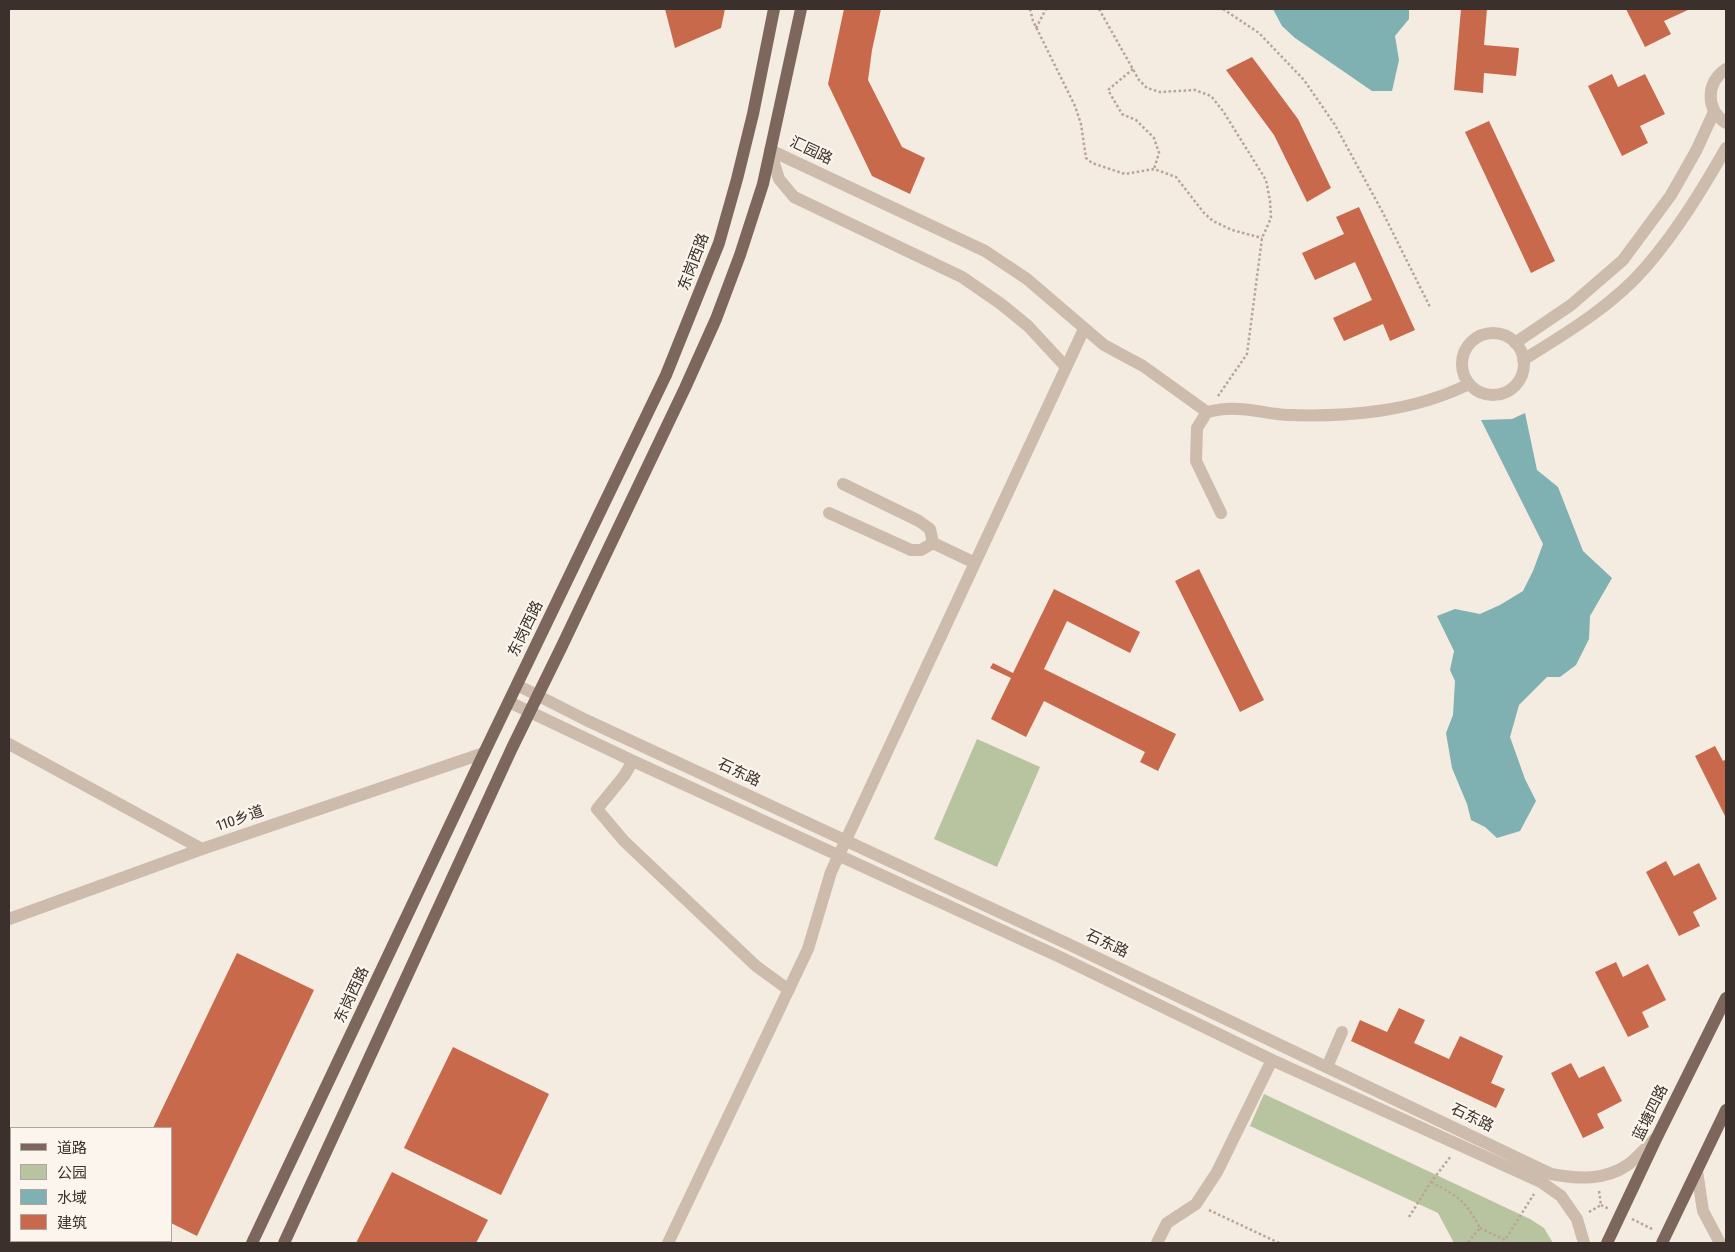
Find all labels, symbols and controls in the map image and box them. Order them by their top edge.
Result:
street label: 汇园路 [787,133,835,169]
street label: 东岗西路 [675,231,713,293]
street label: 东岗西路 [505,598,547,660]
street label: 石东路 [715,755,763,791]
street label: 110乡道 [214,802,266,836]
street label: 石东路 [1083,926,1131,962]
street label: 东岗西路 [331,964,373,1026]
street label: 蓝塘四路 [1630,1082,1672,1144]
street label: 石东路 [1448,1100,1496,1136]
legend [10,1127,172,1242]
text: 道路 [57,1139,87,1157]
text: 公园 [57,1164,87,1182]
text: 水域 [57,1189,87,1207]
text: 建筑 [57,1214,87,1232]

